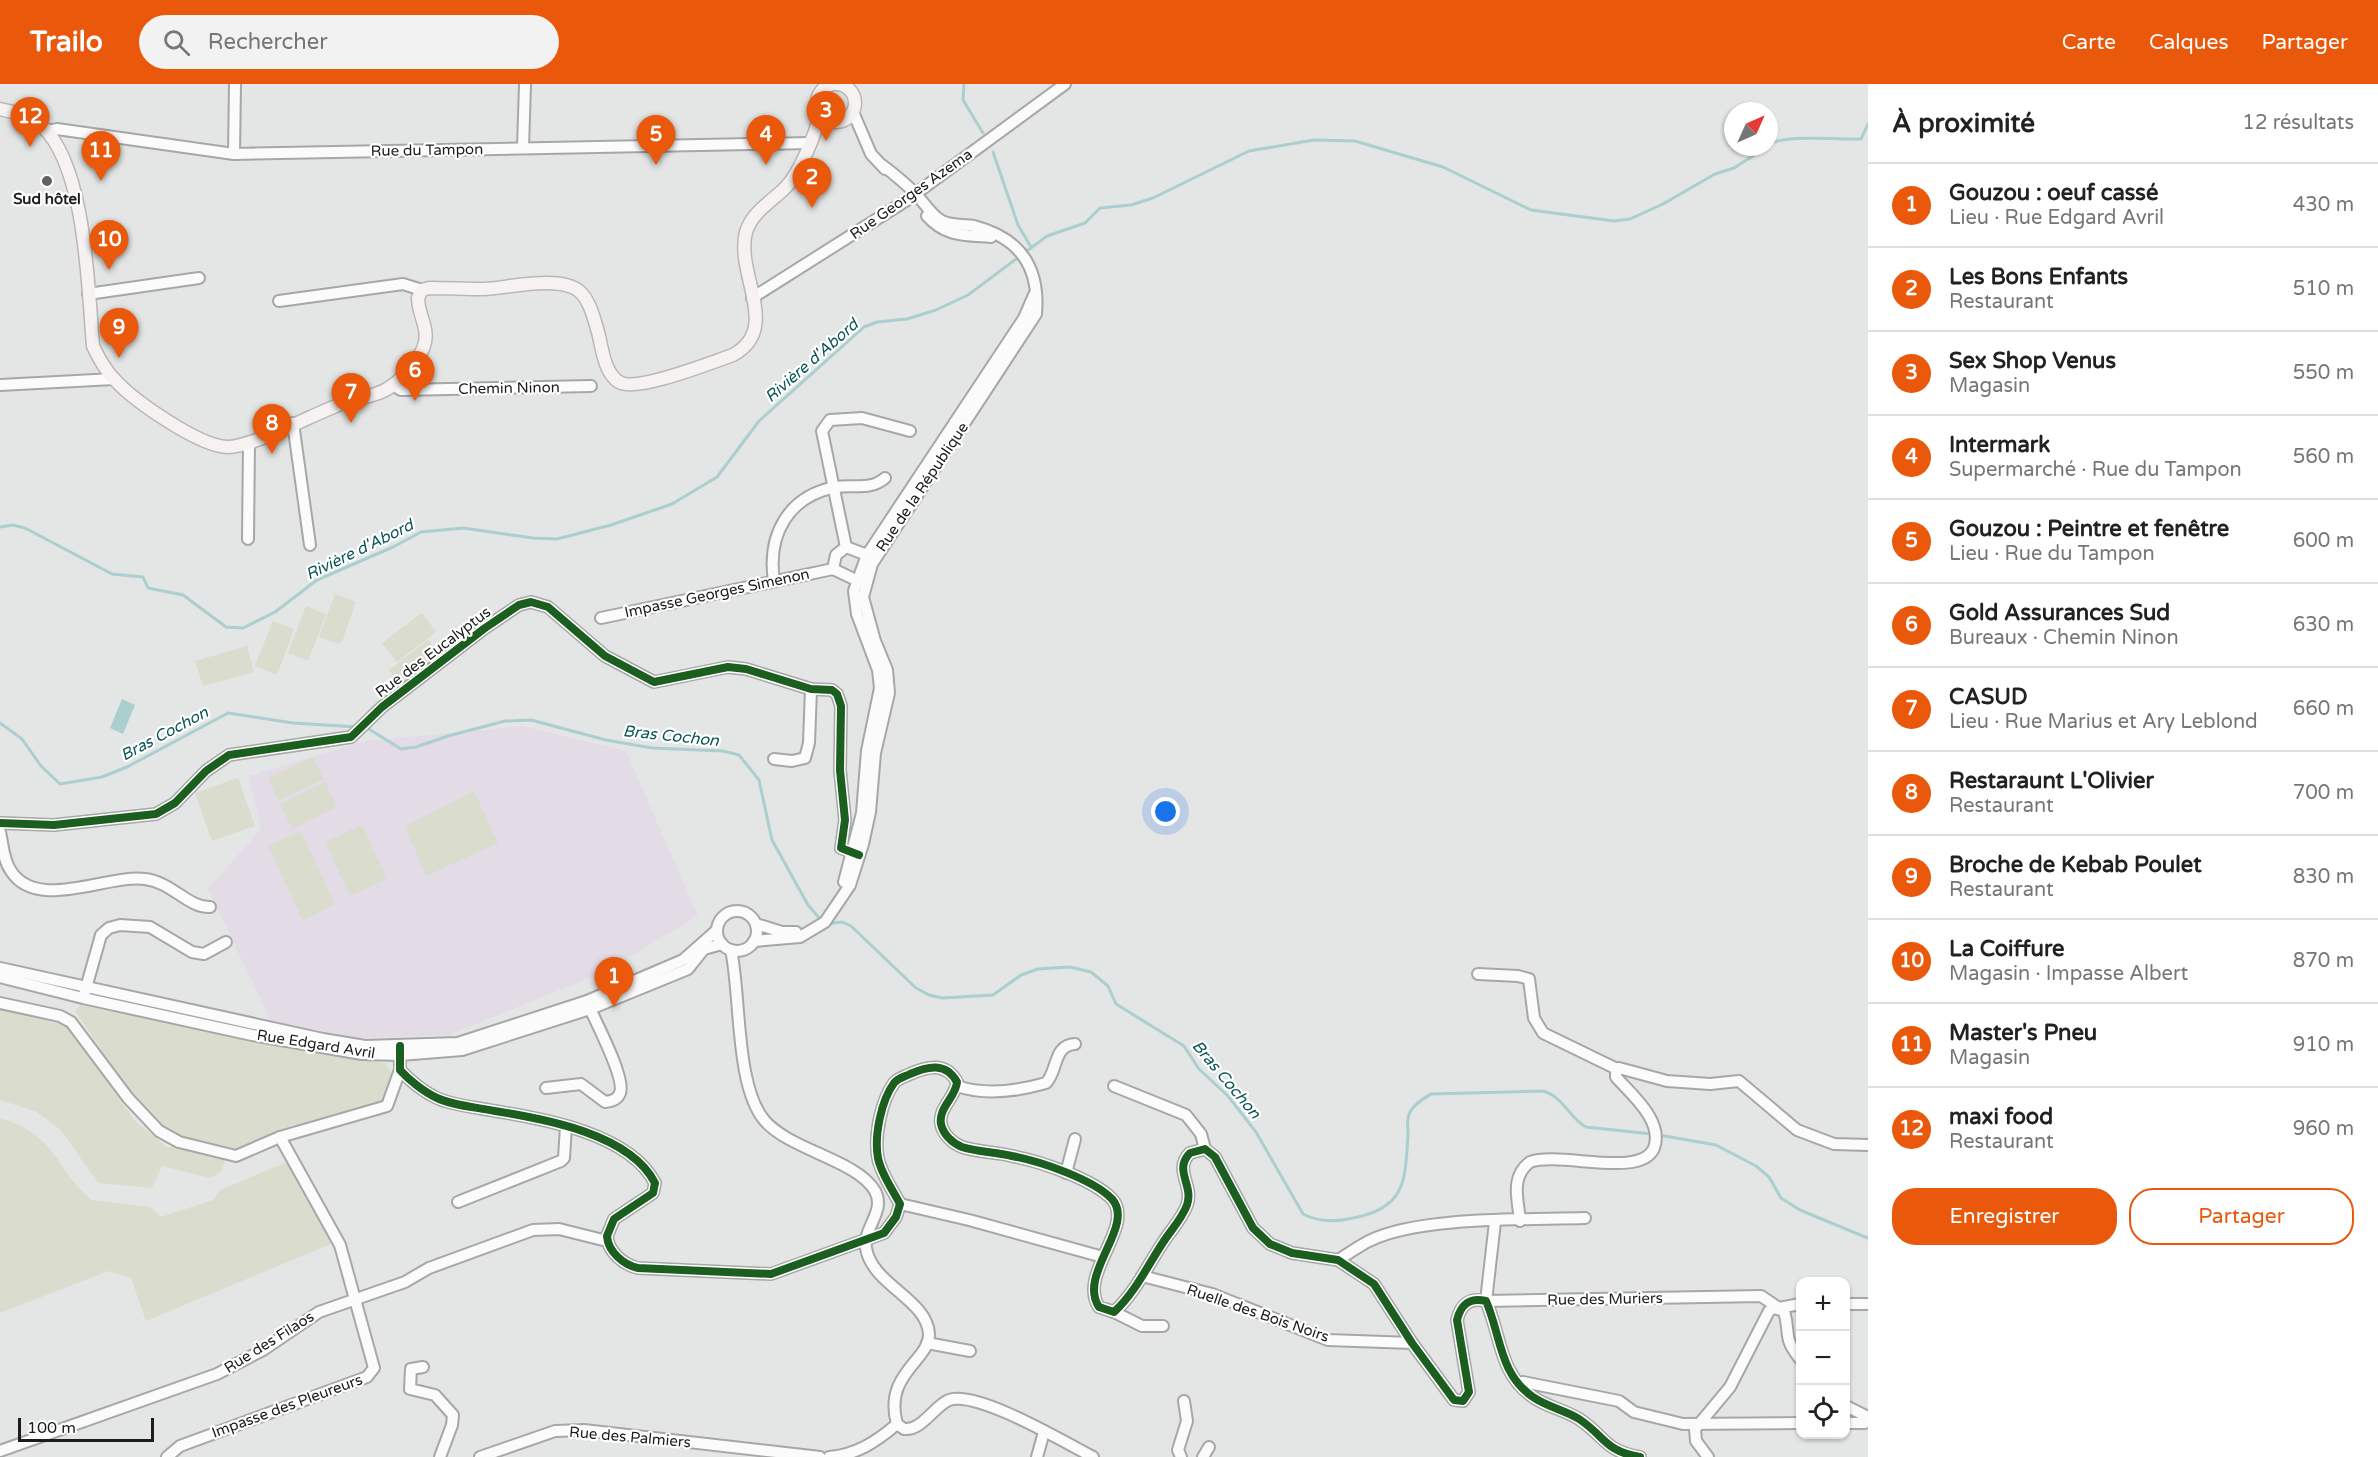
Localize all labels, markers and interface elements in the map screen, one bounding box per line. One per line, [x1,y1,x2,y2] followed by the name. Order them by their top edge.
[139,15,559,69] search box
[30,25,103,59] text: Trailo
[160,26,193,59] icon: search
[208,29,328,55] text: Rechercher
[2062,30,2116,55] text: Carte
[2149,30,2229,55] text: Calques
[2262,30,2348,55] text: Partager
[806,92,846,141] pin: 3
[10,98,50,147] pin: 12
[1724,102,1778,156] north arrow
[1892,108,2035,139] text: À proximité
[2242,111,2354,135] text: 12 résultats
[636,116,676,165] pin: 5
[746,116,786,165] pin: 4
[82,132,120,181] pin: 11
[371,140,483,160] street label: Rue du Tampon
[846,145,976,243] street label: Rue Georges Azema
[792,158,832,208] pin: 2
[40,174,54,188] marker: Sud hôtel
[1949,180,2158,206] text: Gouzou : oeuf cassé
[13,190,81,208] place label: Sud hôtel
[1905,193,1918,217] text: 1
[2293,193,2354,217] text: 430 m
[1949,206,2164,230] text: Lieu · Rue Edgard Avril
[90,220,128,270] pin: 10
[1949,264,2128,290] text: Les Bons Enfants
[1905,277,1918,301] text: 2
[2293,277,2354,301] text: 510 m
[1949,290,2054,314] text: Restaurant
[100,308,138,358] pin: 9
[761,313,864,407] water label: Rivière d'Abord
[1949,348,2116,374] text: Sex Shop Venus
[396,352,434,401] pin: 6
[1905,361,1918,385] text: 3
[2293,361,2354,385] text: 550 m
[332,374,370,423] pin: 7
[1949,374,2030,398] text: Magasin
[458,378,560,398] street label: Chemin Ninon
[252,404,292,454] pin: 8
[872,419,972,555] street label: Rue de la République
[1949,432,2050,458] text: Intermark
[1905,445,1918,469] text: 4
[2293,445,2354,469] text: 560 m
[1949,458,2242,482] text: Supermarché · Rue du Tampon
[302,514,418,585] water label: Rivière d'Abord
[1949,516,2229,542] text: Gouzou : Peintre et fenêtre
[1905,529,1918,553] text: 5
[2293,529,2354,553] text: 600 m
[1949,542,2155,566] text: Lieu · Rue du Tampon
[623,565,811,621] street label: Impasse Georges Simenon
[1949,600,2170,626] text: Gold Assurances Sud
[372,603,494,701] street label: Rue des Eucalyptus
[1905,613,1918,637] text: 6
[2293,613,2354,637] text: 630 m
[1949,626,2179,650] text: Bureaux · Chemin Ninon
[1949,684,2027,710] text: CASUD
[1905,697,1918,721] text: 7
[2293,697,2354,721] text: 660 m
[117,702,213,765] water label: Bras Cochon
[1949,710,2258,734] text: Lieu · Rue Marius et Ary Leblond
[622,721,721,751] water label: Bras Cochon
[1949,768,2154,794] text: Restaraunt L'Olivier
[1905,781,1918,805] text: 8
[2293,781,2354,805] text: 700 m
[1949,794,2054,818] text: Restaurant
[1151,797,1180,826] your location
[1949,852,2202,878] text: Broche de Kebab Poulet
[1905,865,1918,889] text: 9
[2293,865,2354,889] text: 830 m
[1949,878,2054,902] text: Restaurant
[1949,936,2065,962] text: La Coiffure
[1899,949,1924,973] text: 10
[2293,949,2354,973] text: 870 m
[594,958,634,1007] pin: 1
[1949,962,2188,986] text: Magasin · Impasse Albert
[1949,1020,2097,1046] text: Master's Pneu
[256,1026,376,1062] street label: Rue Edgard Avril
[1899,1033,1924,1057] text: 11
[2293,1033,2354,1057] text: 910 m
[1188,1036,1266,1124] water label: Bras Cochon
[1949,1046,2030,1070] text: Magasin
[1949,1104,2053,1130] text: maxi food
[1899,1117,1924,1141] text: 12
[2293,1117,2354,1141] text: 960 m
[1949,1130,2054,1154] text: Restaurant
[1892,1188,2117,1245] button: Enregistrer
[2129,1188,2354,1245] button: Partager
[1796,1277,1850,1439] map controls
[1796,1277,1850,1331] button: +
[1185,1280,1331,1346] street label: Ruelle des Bois Noirs
[1547,1289,1663,1309] street label: Rue des Muriers
[221,1307,317,1377] street label: Rue des Filaos
[1796,1331,1850,1385] button: −
[209,1370,365,1442] street label: Impasse des Pleureurs
[1796,1385,1850,1439] button: locate
[18,1415,154,1442] scale bar
[27,1418,76,1438] text: 100 m
[568,1423,692,1451] street label: Rue des Palmiers

